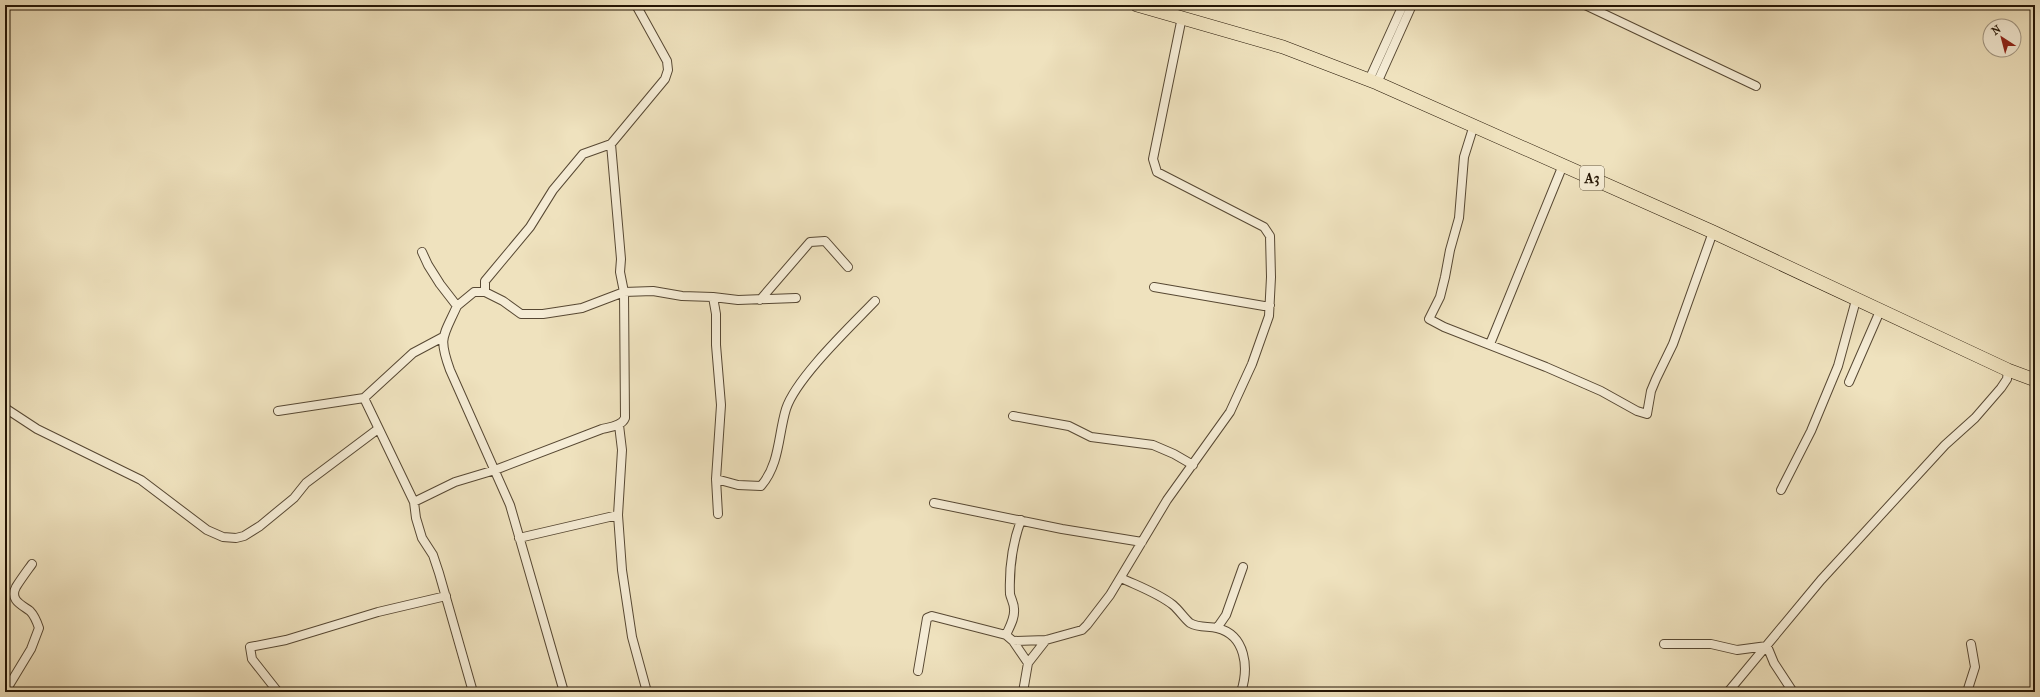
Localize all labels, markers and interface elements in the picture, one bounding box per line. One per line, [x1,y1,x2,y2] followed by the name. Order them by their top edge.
[1982,18,2022,58] north arrow
[1989,22,2004,38] text: N
[1580,166,1604,190] road number: A3

